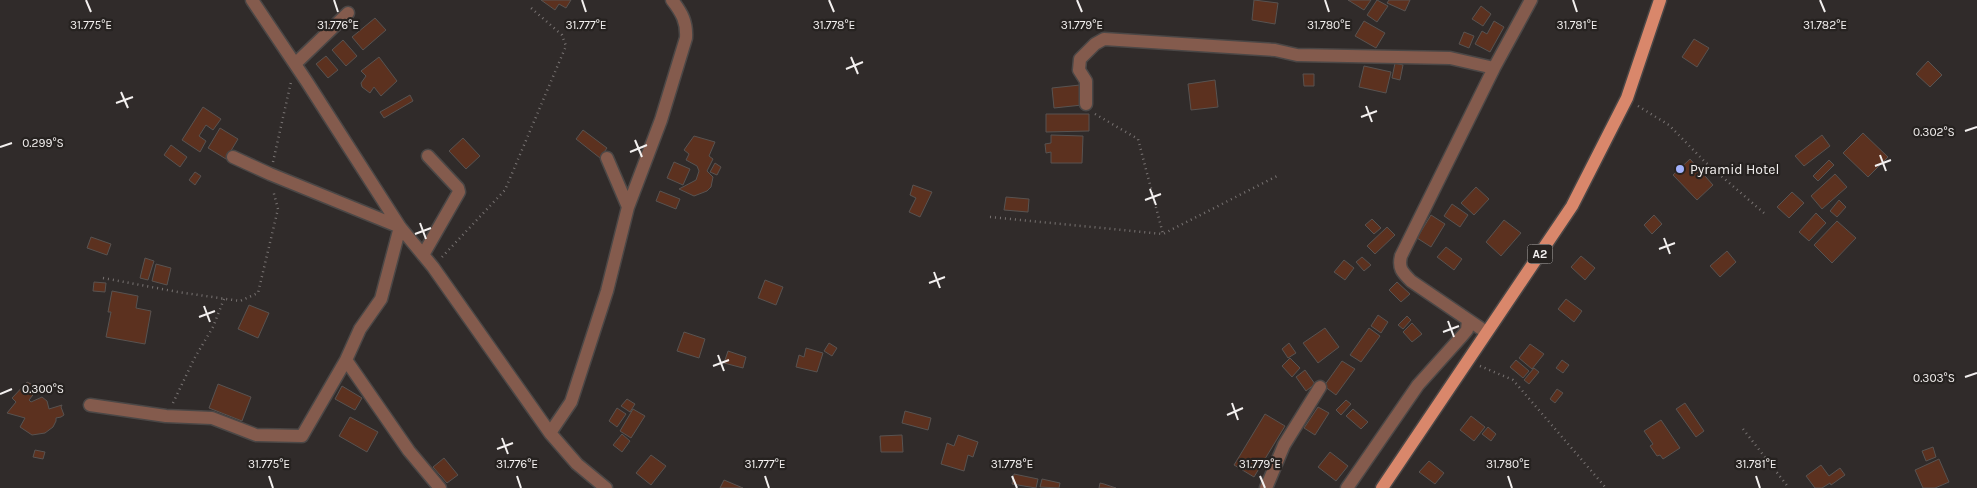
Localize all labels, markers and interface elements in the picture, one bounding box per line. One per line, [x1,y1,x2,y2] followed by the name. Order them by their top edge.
[70,18,112,32] text: 31.775°E
[317,18,359,32] text: 31.776°E
[566,18,606,32] text: 31.777°E
[813,18,855,32] text: 31.778°E
[1061,18,1103,32] text: 31.779°E
[1307,18,1351,32] text: 31.780°E
[1557,18,1598,32] text: 31.781°E
[1803,18,1847,32] text: 31.782°E
[1913,125,1955,139] text: 0.302°S
[22,136,64,150] text: 0.299°S
[1690,161,1779,178] place label: Pyramid Hotel
[1674,163,1686,175] marker: Pyramid Hotel
[1528,244,1552,264] road number: A2
[1913,371,1955,385] text: 0.303°S
[22,382,64,396] text: 0.300°S
[248,457,290,471] text: 31.775°E
[496,457,538,471] text: 31.776°E
[745,457,785,471] text: 31.777°E
[991,457,1033,471] text: 31.778°E
[1239,457,1281,471] text: 31.779°E
[1486,457,1530,471] text: 31.780°E
[1736,457,1777,471] text: 31.781°E

